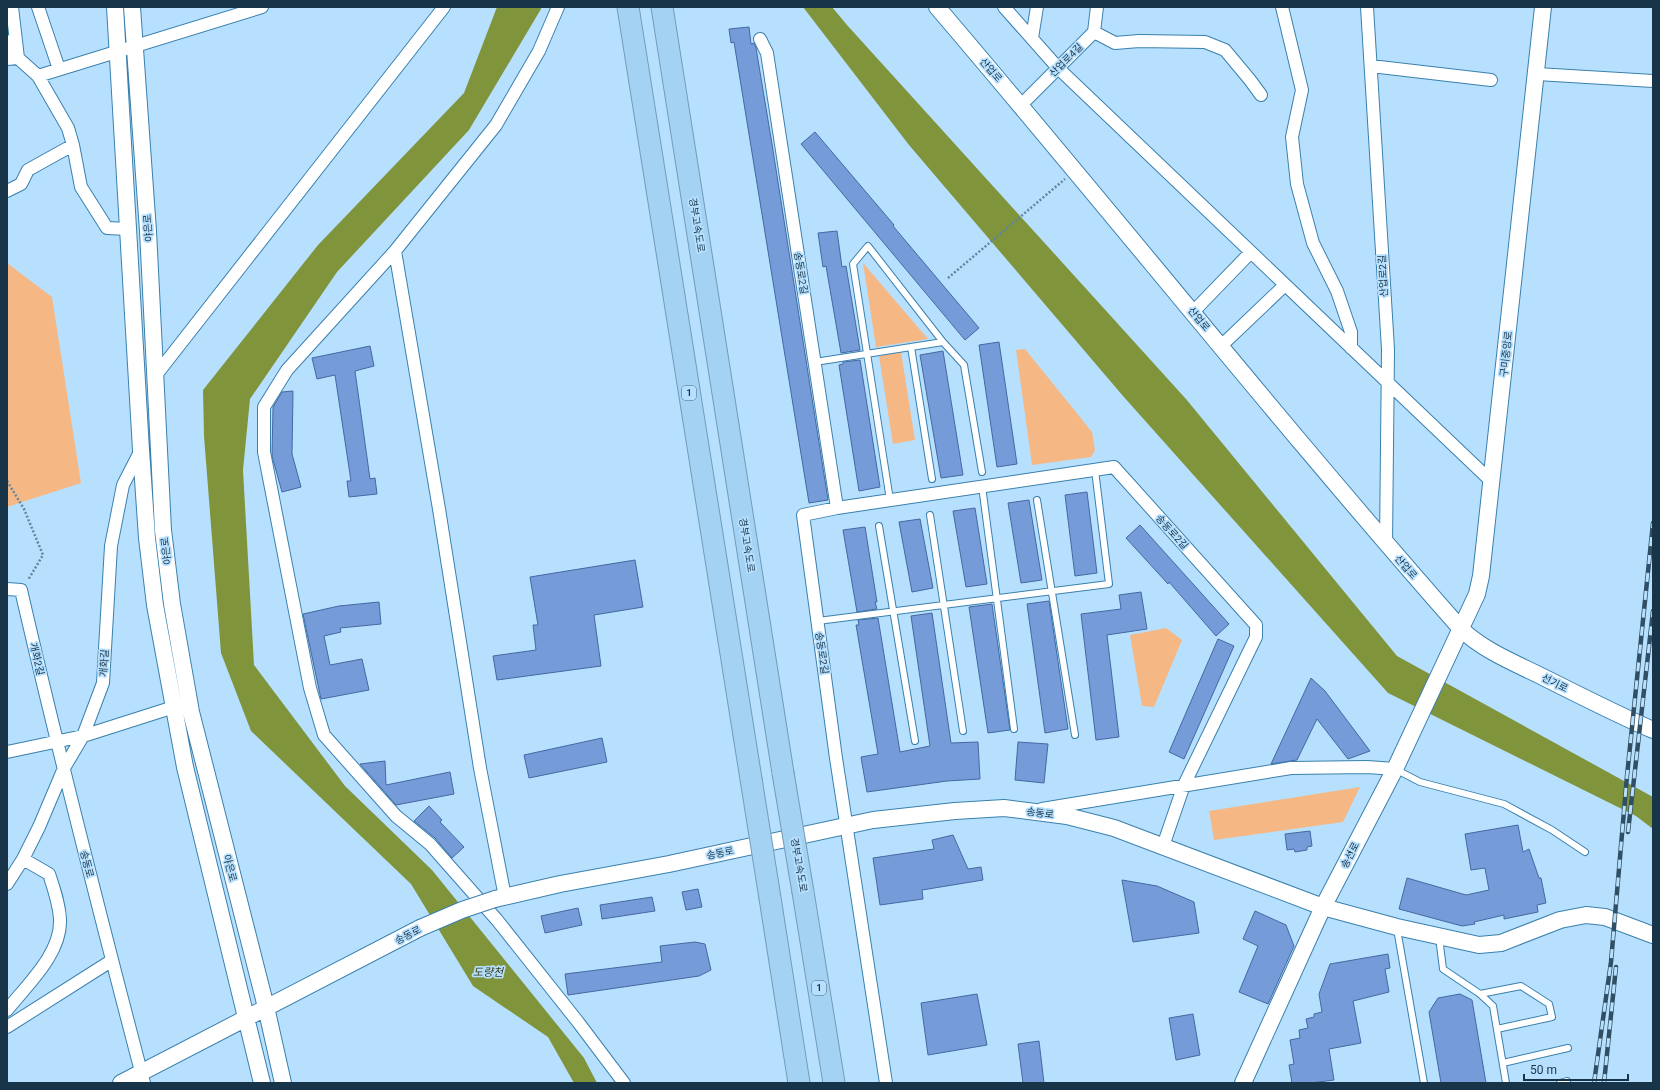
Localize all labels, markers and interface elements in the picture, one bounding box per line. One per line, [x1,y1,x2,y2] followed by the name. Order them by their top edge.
[1047,41,1085,79] street label: 산업로4길
[978,56,1004,84] street label: 산업로
[687,197,707,253] street label: 경부고속도로
[142,214,154,242] street label: 야은로
[792,251,810,295] street label: 송동로2길
[1376,255,1390,297] street label: 산업로2길
[1186,305,1212,333] street label: 산업로
[1498,331,1514,377] street label: 구미중앙로
[682,386,696,400] road number: 1
[1154,513,1190,551] street label: 송동로2길
[737,517,757,573] street label: 경부고속도로
[159,537,173,565] street label: 야은로
[1393,553,1419,581] street label: 산업로
[814,631,830,675] street label: 송동로2길
[28,642,46,676] street label: 개화2길
[98,649,110,677] street label: 개화길
[1540,672,1570,694] street label: 선기로
[1026,806,1054,820] street label: 송동로
[789,837,809,893] street label: 경부고속도로
[1339,840,1361,870] street label: 송선로
[705,845,735,861] street label: 송동로
[78,849,96,879] street label: 송동로
[221,853,239,883] street label: 야은로
[393,924,423,946] street label: 송동로
[473,966,505,979] water label: 도량천
[812,981,826,995] road number: 1
[1524,1056,1628,1082] scale bar
[1530,1063,1557,1077] text: 50 m

